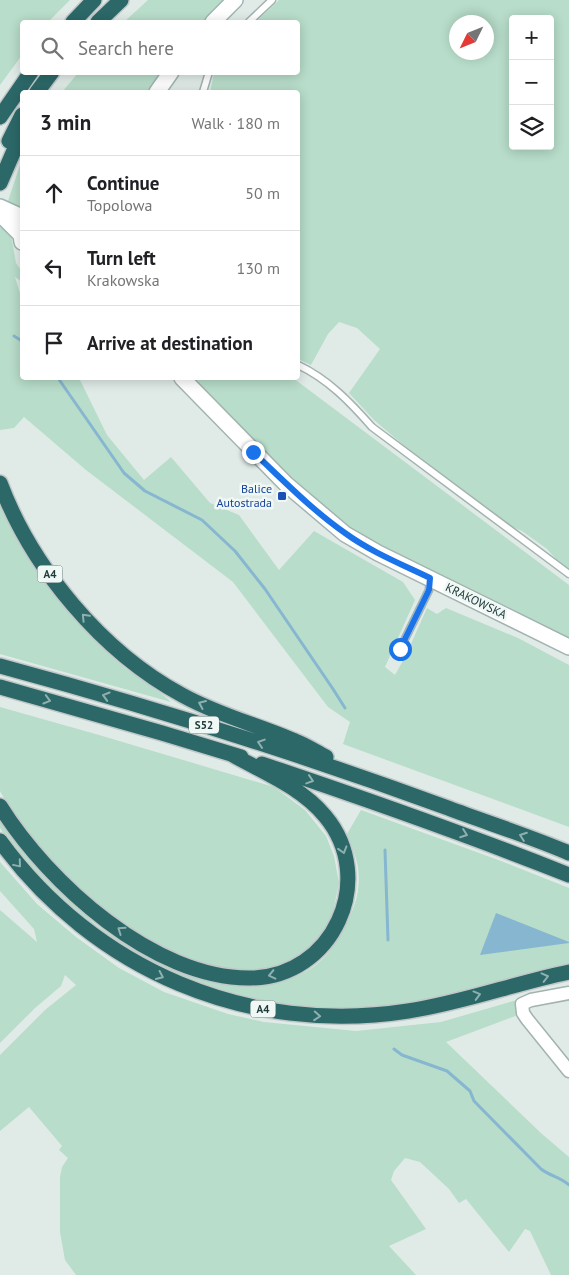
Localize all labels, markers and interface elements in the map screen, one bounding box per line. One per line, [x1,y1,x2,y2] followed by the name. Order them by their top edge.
[449,15,494,60] north arrow
[509,15,554,150] map controls
[509,15,554,60] button: +
[20,20,300,75] search box
[38,34,66,62] icon: search
[78,36,174,60] text: Search here
[509,60,554,105] button: −
[509,105,554,150] button: layers
[40,109,91,136] text: 3 min
[191,113,280,133] text: Walk · 180 m
[87,171,159,195] text: Continue
[40,179,68,207] icon: ahead
[245,183,280,203] text: 50 m
[87,195,152,215] text: Topolowa
[87,246,156,270] text: Turn left
[40,254,68,282] icon: left
[237,258,280,278] text: 130 m
[87,270,160,290] text: Krakowska
[40,329,68,357] icon: arrive
[87,331,253,355] text: Arrive at destination
[242,441,265,464] route end
[217,481,272,510] place label: Balice Autostrada
[276,490,288,502] marker: Balice Autostrada
[38,566,62,582] road number: A4
[443,579,509,622] street label: KRAKOWSKA
[82,614,91,623] one-way arrow
[389,638,412,661] route start
[102,691,111,701] one-way arrow
[43,694,51,705] one-way arrow
[198,700,207,711] one-way arrow
[189,716,219,734] road number: S52
[258,739,266,749] one-way arrow
[306,774,314,784] one-way arrow
[459,828,467,838] one-way arrow
[520,832,528,842] one-way arrow
[337,845,347,853] one-way arrow
[12,858,21,867] one-way arrow
[117,927,127,936] one-way arrow
[268,969,277,980] one-way arrow
[155,970,164,980] one-way arrow
[541,972,550,983] one-way arrow
[473,991,481,1001] one-way arrow
[250,1001,276,1018] road number: A4
[313,1010,321,1021] one-way arrow

